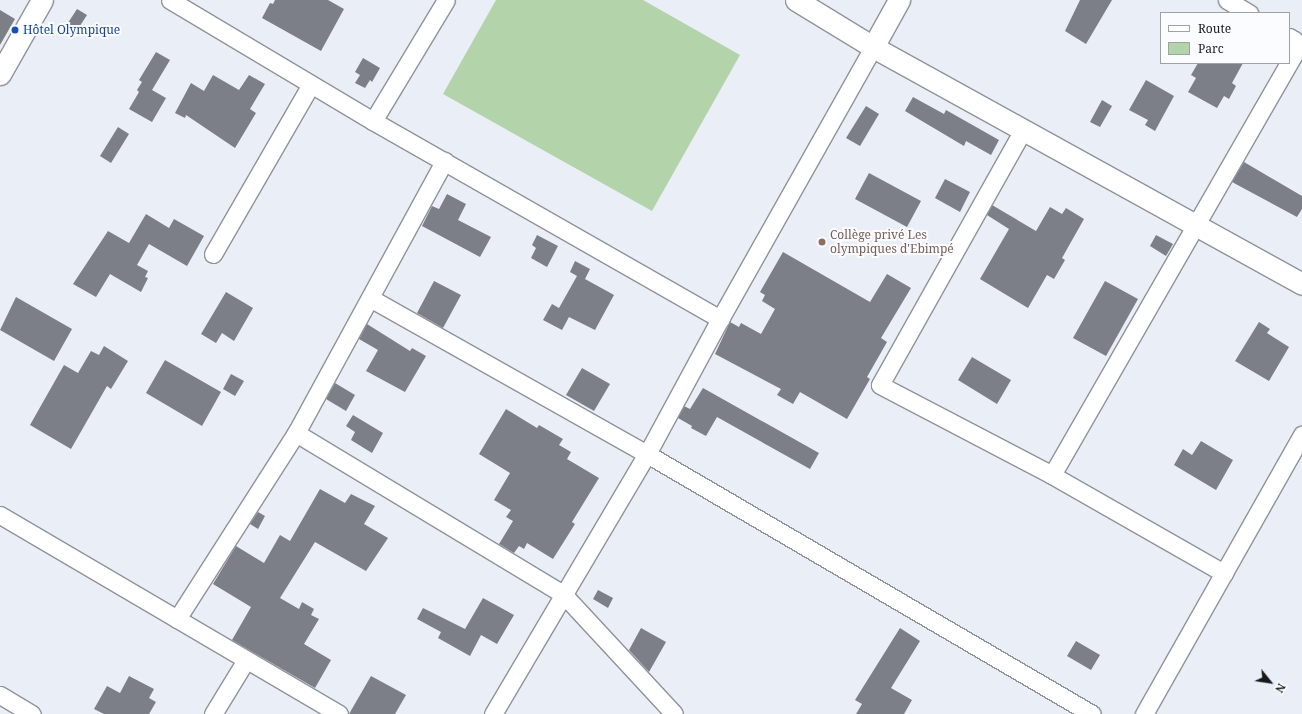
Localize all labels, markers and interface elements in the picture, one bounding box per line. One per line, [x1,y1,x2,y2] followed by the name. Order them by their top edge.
[1160,12,1290,64] legend
[1198,20,1231,37] text: Route
[23,23,120,37] place label: Hôtel Olympique
[10,25,20,35] marker: Hôtel Olympique
[1198,40,1224,57] text: Parc
[830,228,954,256] place label: Collège privé Les olympiques d'Ebimpé
[817,237,827,247] marker: Collège privé Les olympiques d'Ebimpé
[1250,662,1290,702] north arrow
[1272,681,1289,696] text: N

